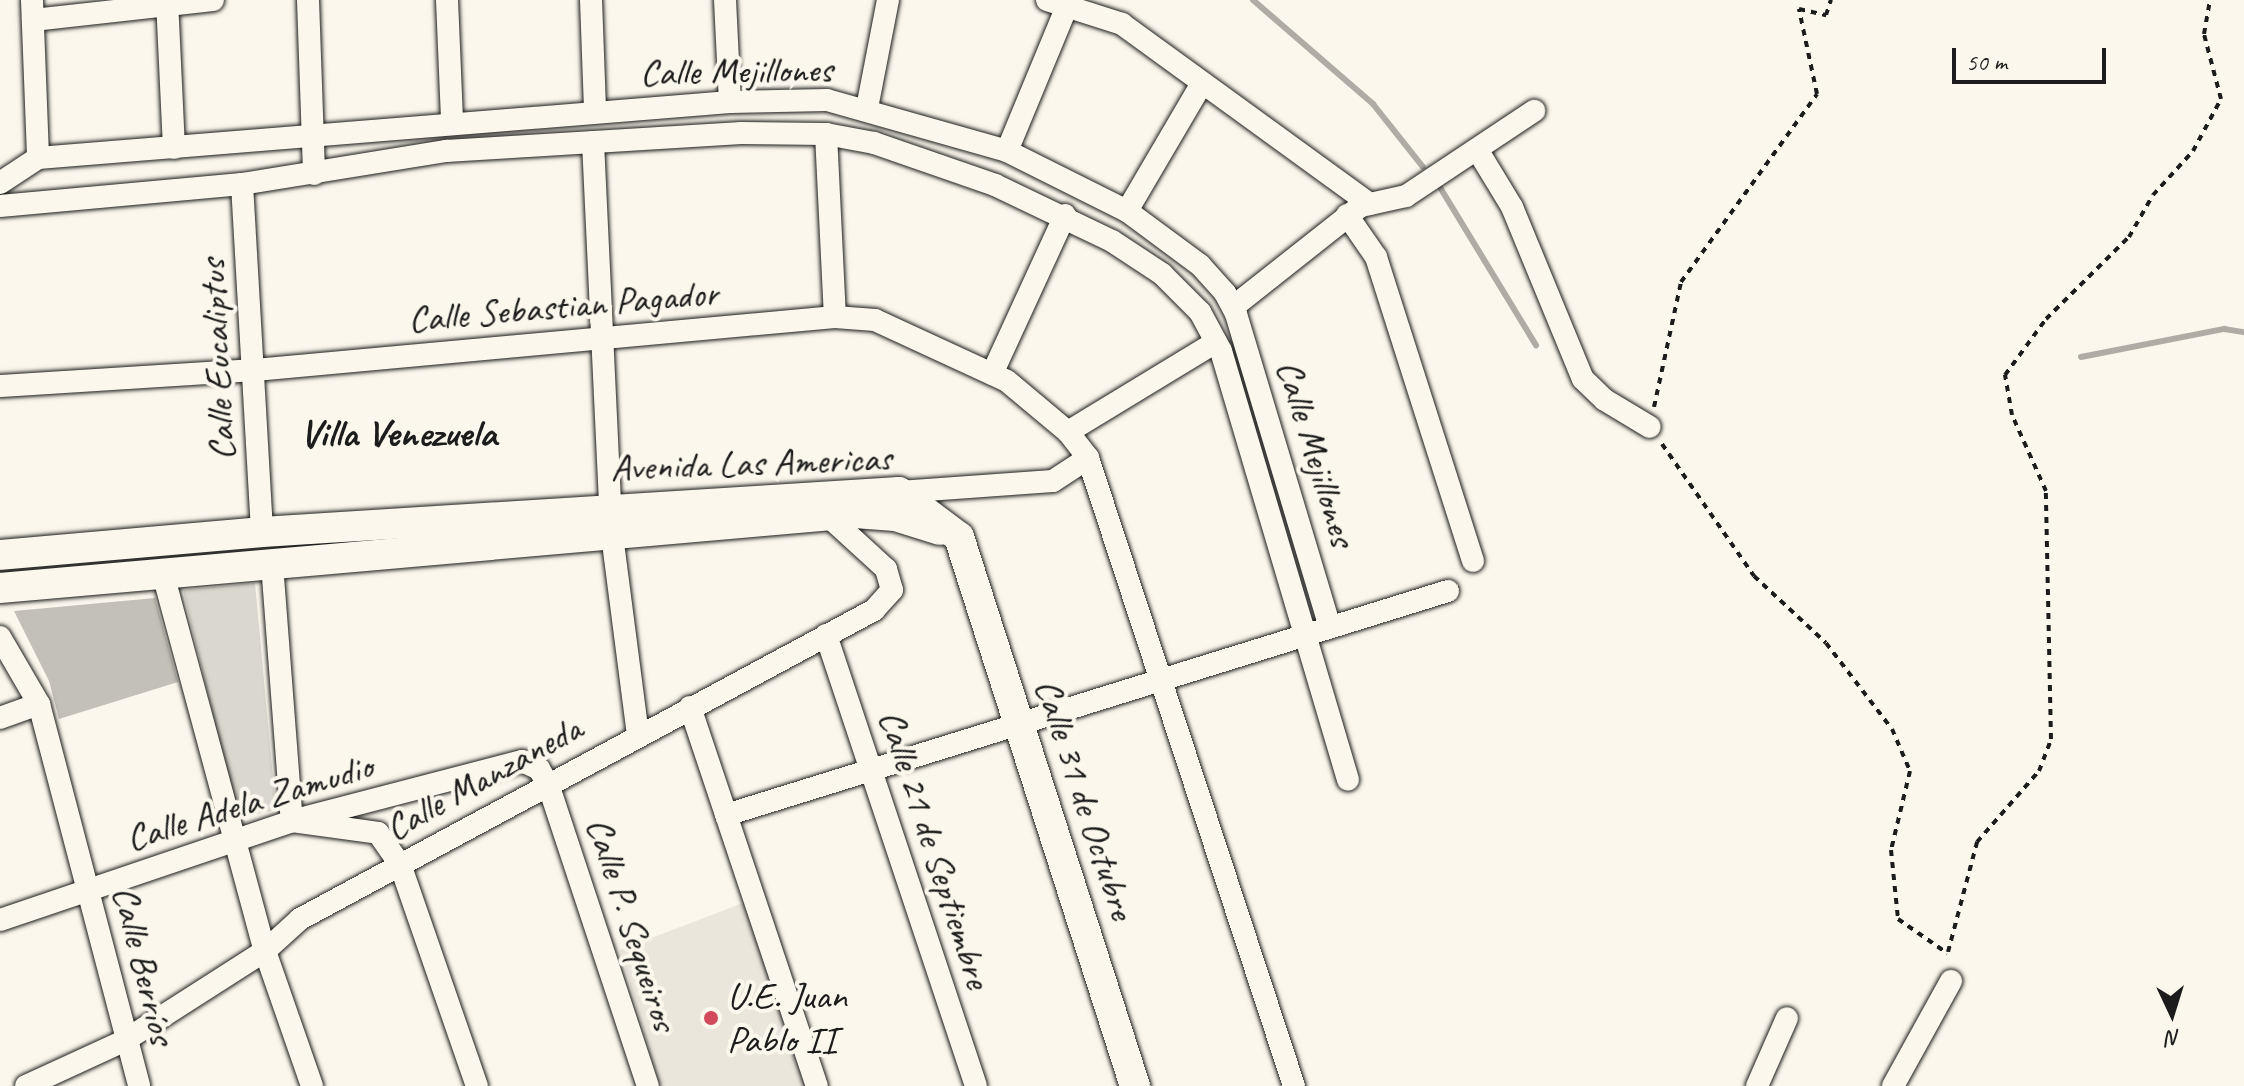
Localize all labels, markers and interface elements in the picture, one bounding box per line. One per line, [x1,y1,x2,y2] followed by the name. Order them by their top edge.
[1956,32,2110,82] scale bar
[640,47,832,95] street label: Calle Mejillones
[1966,47,2007,77] text: 50 m
[189,259,245,461] street label: Calle Eucaliptus
[407,270,719,342] street label: Calle Sebastian Pagador
[1266,354,1366,552] street label: Calle Mejillones
[300,409,496,457] district label: Villa Venezuela
[611,435,891,491] street label: Avenida Las Americas
[1025,673,1145,925] street label: Calle 31 de Octubre
[869,704,1001,994] street label: Calle 21 de Septiembre
[377,705,589,851] street label: Calle Manzaneda
[122,743,376,861] street label: Calle Adela Zamudio
[576,812,688,1036] street label: Calle P. Sequeiros
[102,881,186,1049] street label: Calle Berríos
[727,973,847,1062] place label: U.E. Juan Pablo II
[2132,974,2212,1054] north arrow
[702,1009,720,1027] marker: U.E. Juan Pablo II
[2166,1024,2181,1052] text: N

